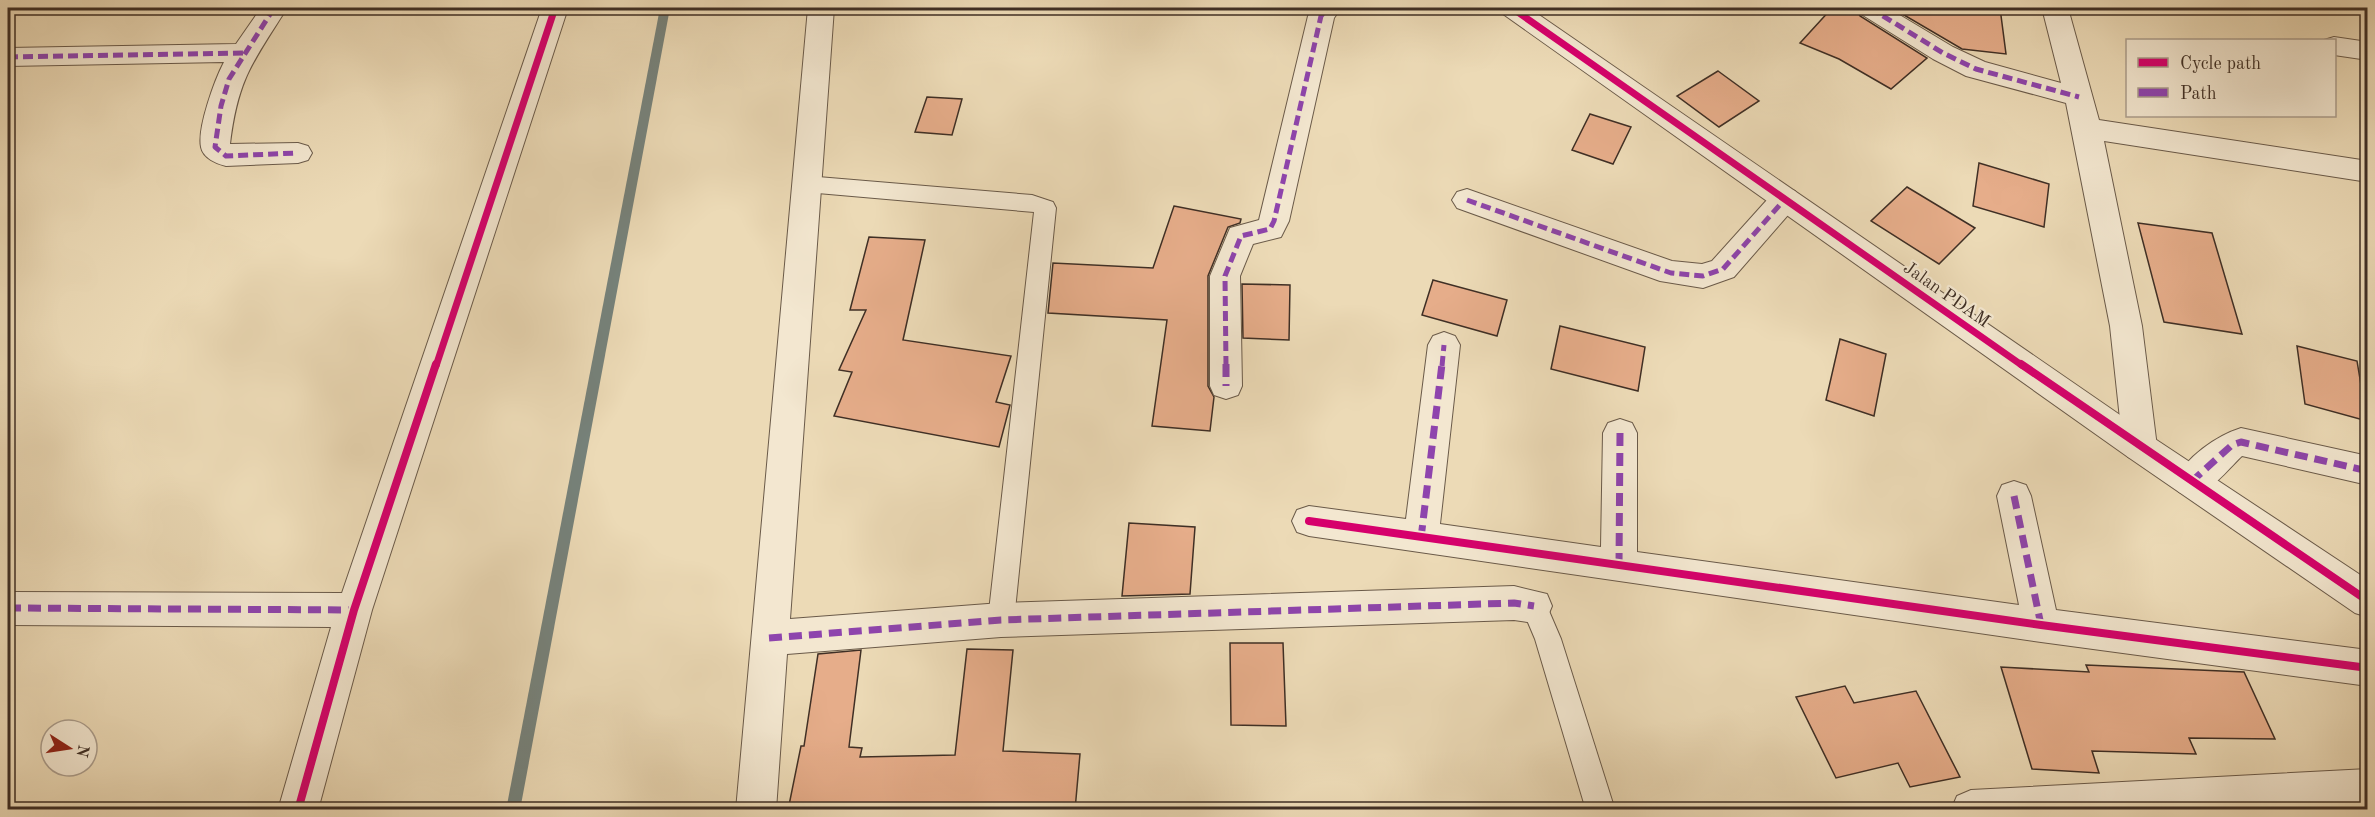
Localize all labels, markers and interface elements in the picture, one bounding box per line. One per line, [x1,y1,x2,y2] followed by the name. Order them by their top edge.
[2126,39,2336,117] legend
[2180,55,2261,73] text: Cycle path
[2180,85,2217,103] text: Path
[1900,258,1993,331] street label: Jalan PDAM
[39,718,99,778] north arrow
[72,743,91,759] text: N

